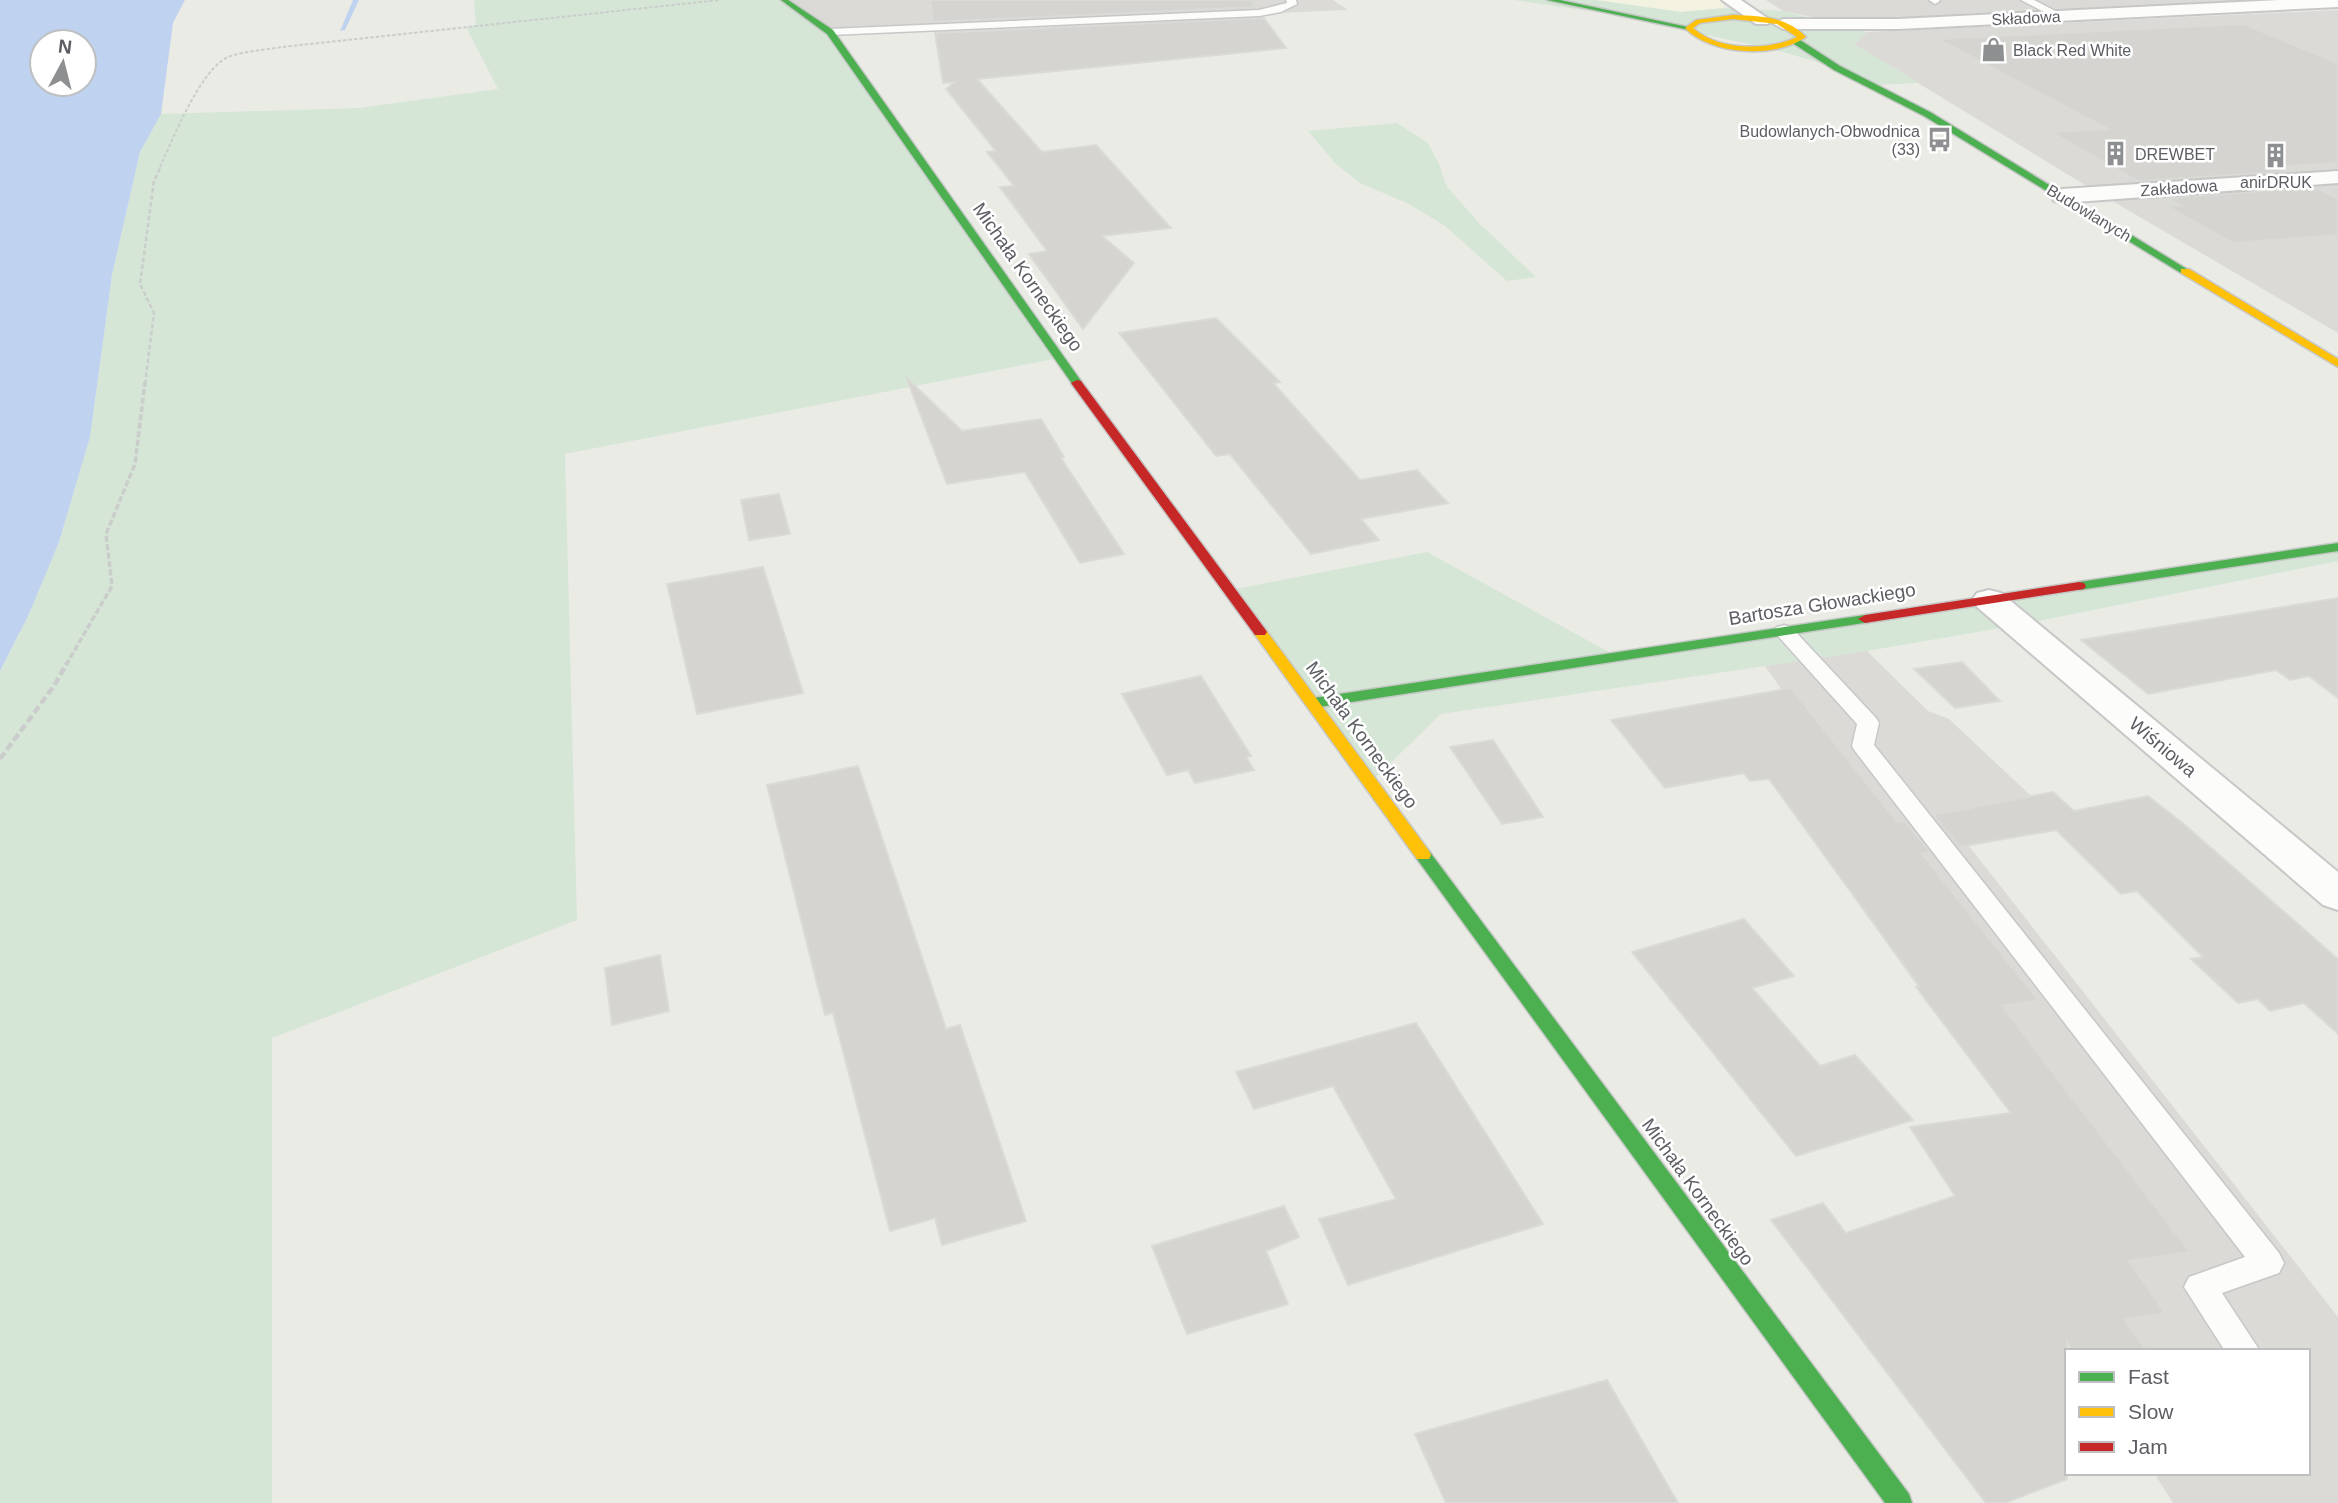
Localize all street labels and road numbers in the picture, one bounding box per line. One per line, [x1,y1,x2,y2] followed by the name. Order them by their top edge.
[1991,8,2061,28] street label: Składowa
[2140,177,2218,199] street label: Zakładowa
[2044,181,2134,245] street label: Budowlanych
[969,199,1087,355] street label: Michała Korneckiego
[1727,579,1917,629] street label: Bartosza Głowackiego
[1302,657,1422,813] street label: Michała Korneckiego
[2125,713,2201,781] street label: Wiśniowa
[1638,1114,1758,1270] street label: Michała Korneckiego

